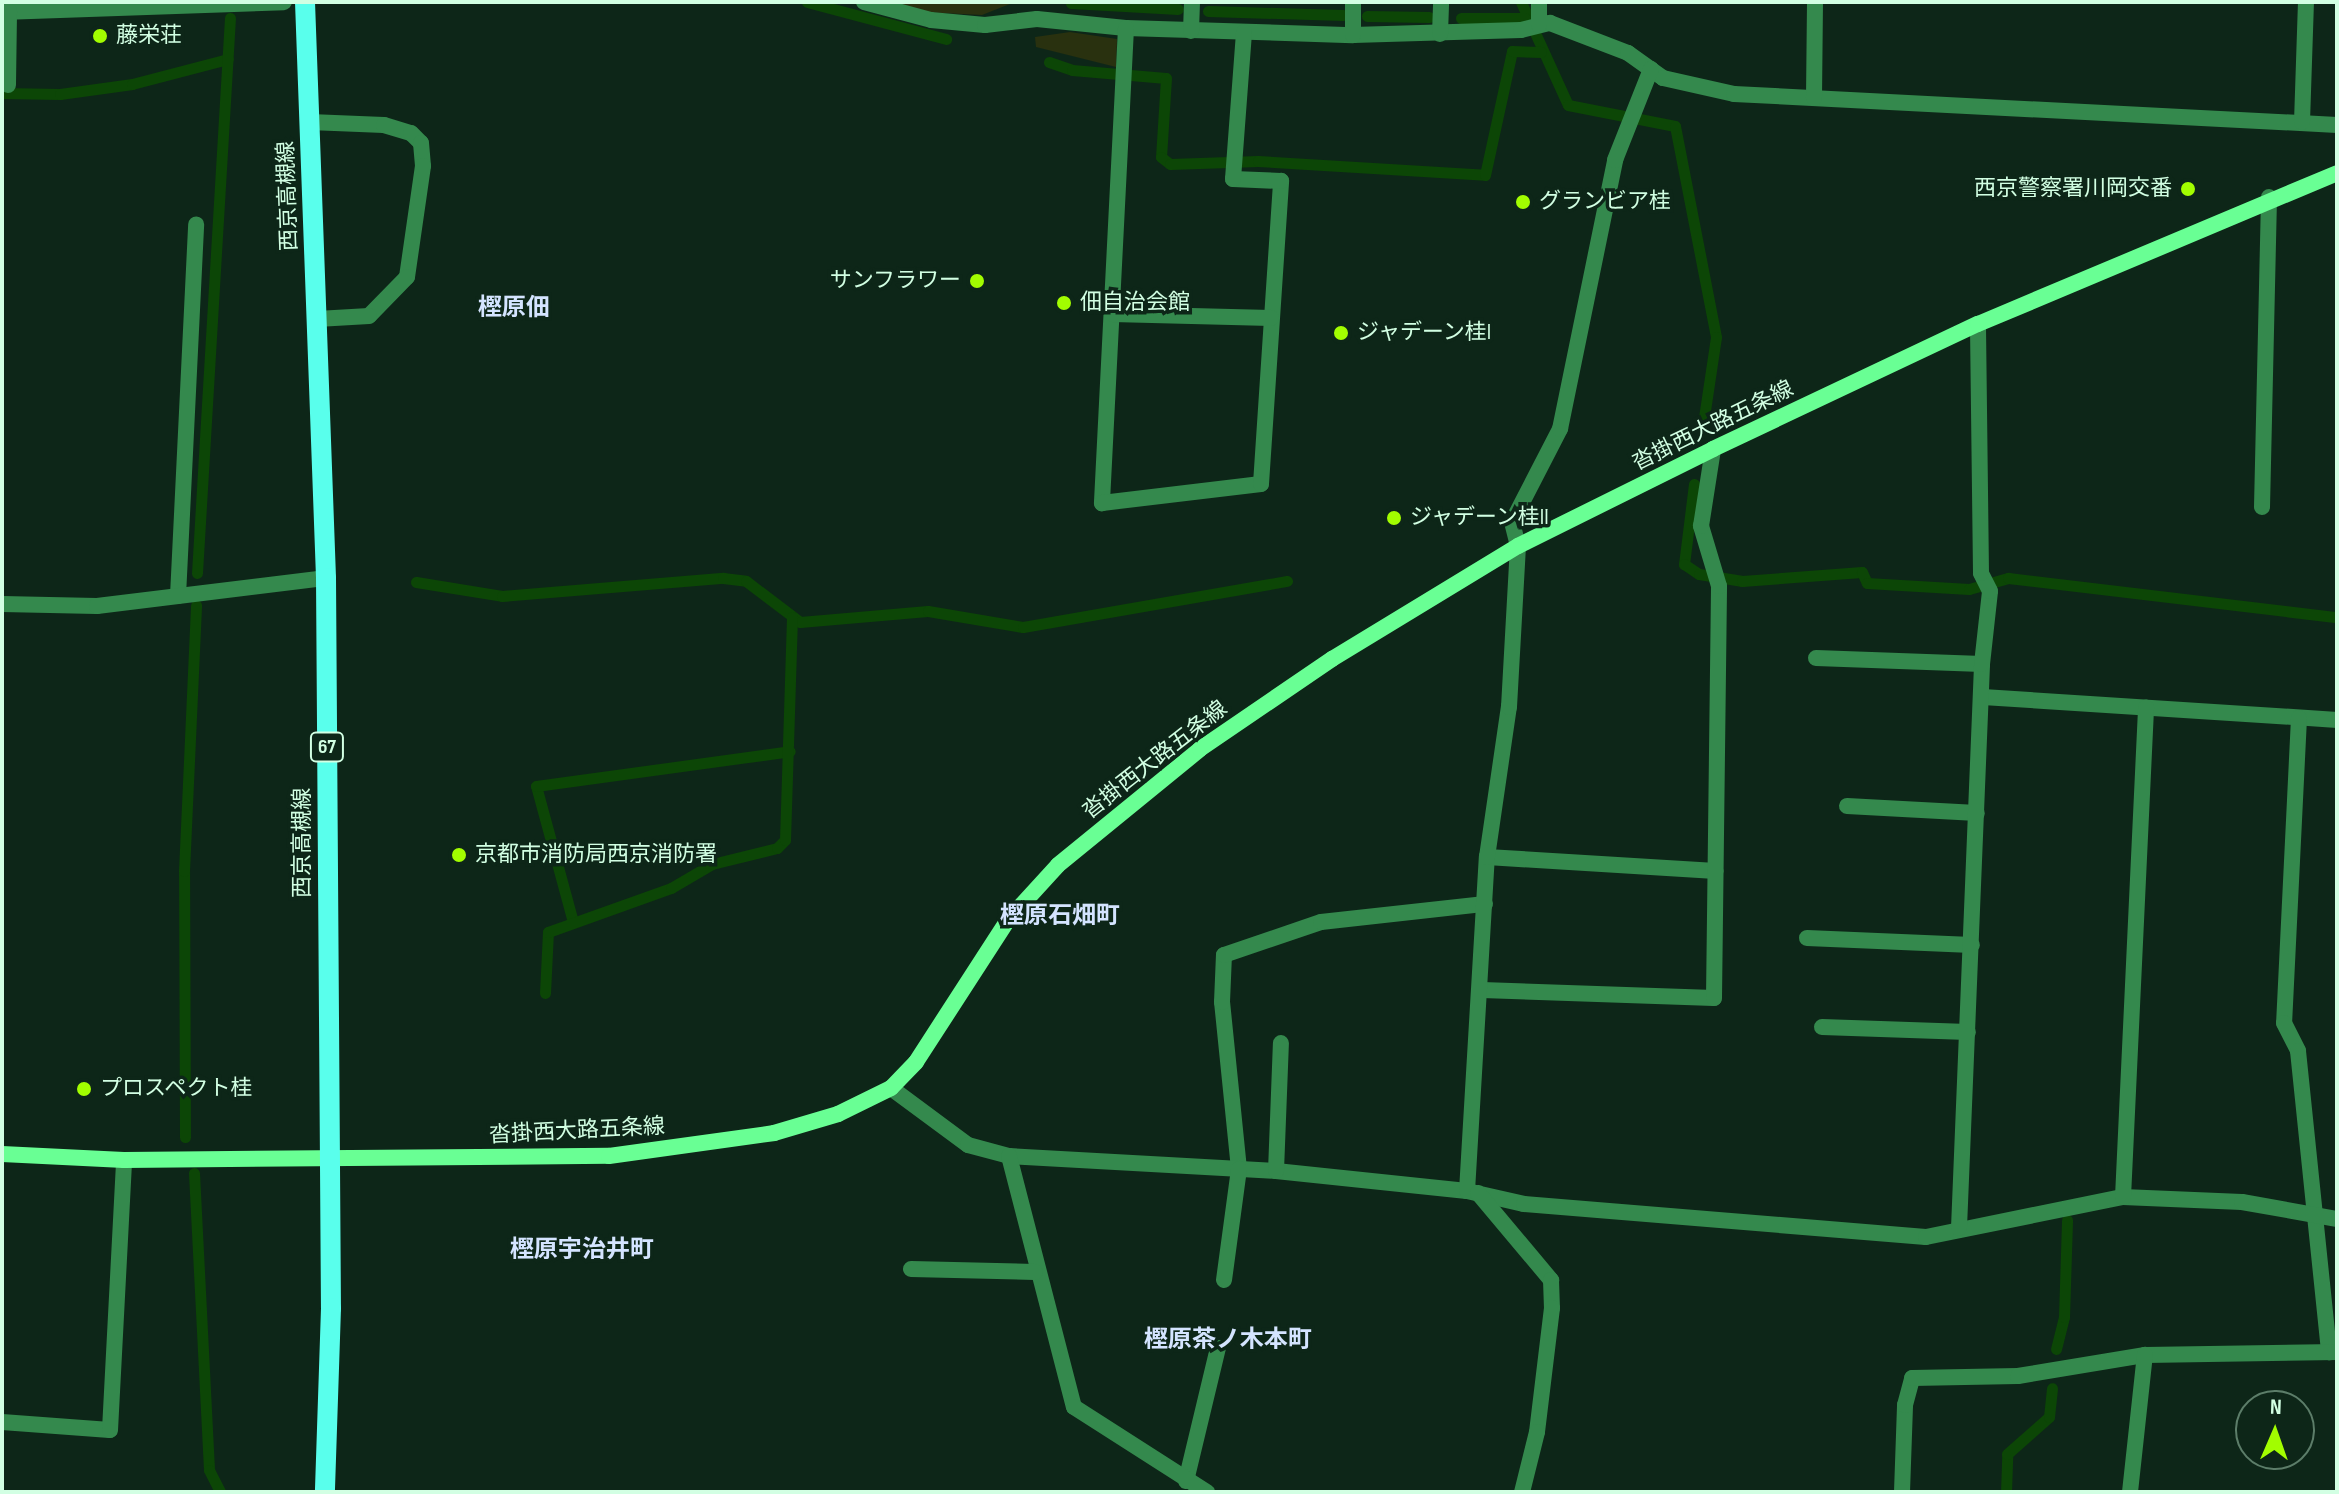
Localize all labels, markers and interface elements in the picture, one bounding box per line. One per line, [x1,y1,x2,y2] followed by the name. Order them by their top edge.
[116,23,182,49] place label: 藤栄荘
[91,27,109,45] marker: 藤栄荘
[273,141,303,251] street label: 西京高槻線
[1974,176,2172,202] place label: 西京警察署川岡交番
[2179,180,2197,198] marker: 西京警察署川岡交番
[1539,189,1671,215] place label: グランビア桂
[1514,193,1532,211] marker: グランビア桂
[829,268,961,294] place label: サンフラワー
[968,272,986,290] marker: サンフラワー
[1080,290,1190,316] place label: 佃自治会館
[478,294,550,322] district label: 樫原佃
[1055,294,1073,312] marker: 佃自治会館
[1357,320,1493,346] place label: ジャデーン桂I
[1332,324,1350,342] marker: ジャデーン桂I
[1628,376,1798,476] street label: 沓掛西大路五条線
[1410,505,1551,531] place label: ジャデーン桂II
[1385,509,1403,527] marker: ジャデーン桂II
[1078,695,1232,825] street label: 沓掛西大路五条線
[309,731,345,763] road number: 67
[290,788,316,898] street label: 西京高槻線
[475,842,717,868] place label: 京都市消防局西京消防署
[450,846,468,864] marker: 京都市消防局西京消防署
[1000,902,1120,930] district label: 樫原石畑町
[100,1076,254,1102] place label: プロスペクト桂
[75,1080,93,1098] marker: プロスペクト桂
[488,1113,666,1149] street label: 沓掛西大路五条線
[510,1236,654,1264] district label: 樫原宇治井町
[1144,1326,1312,1354] district label: 樫原茶ノ木本町
[2235,1390,2315,1470] north arrow
[2269,1394,2282,1421] text: N

